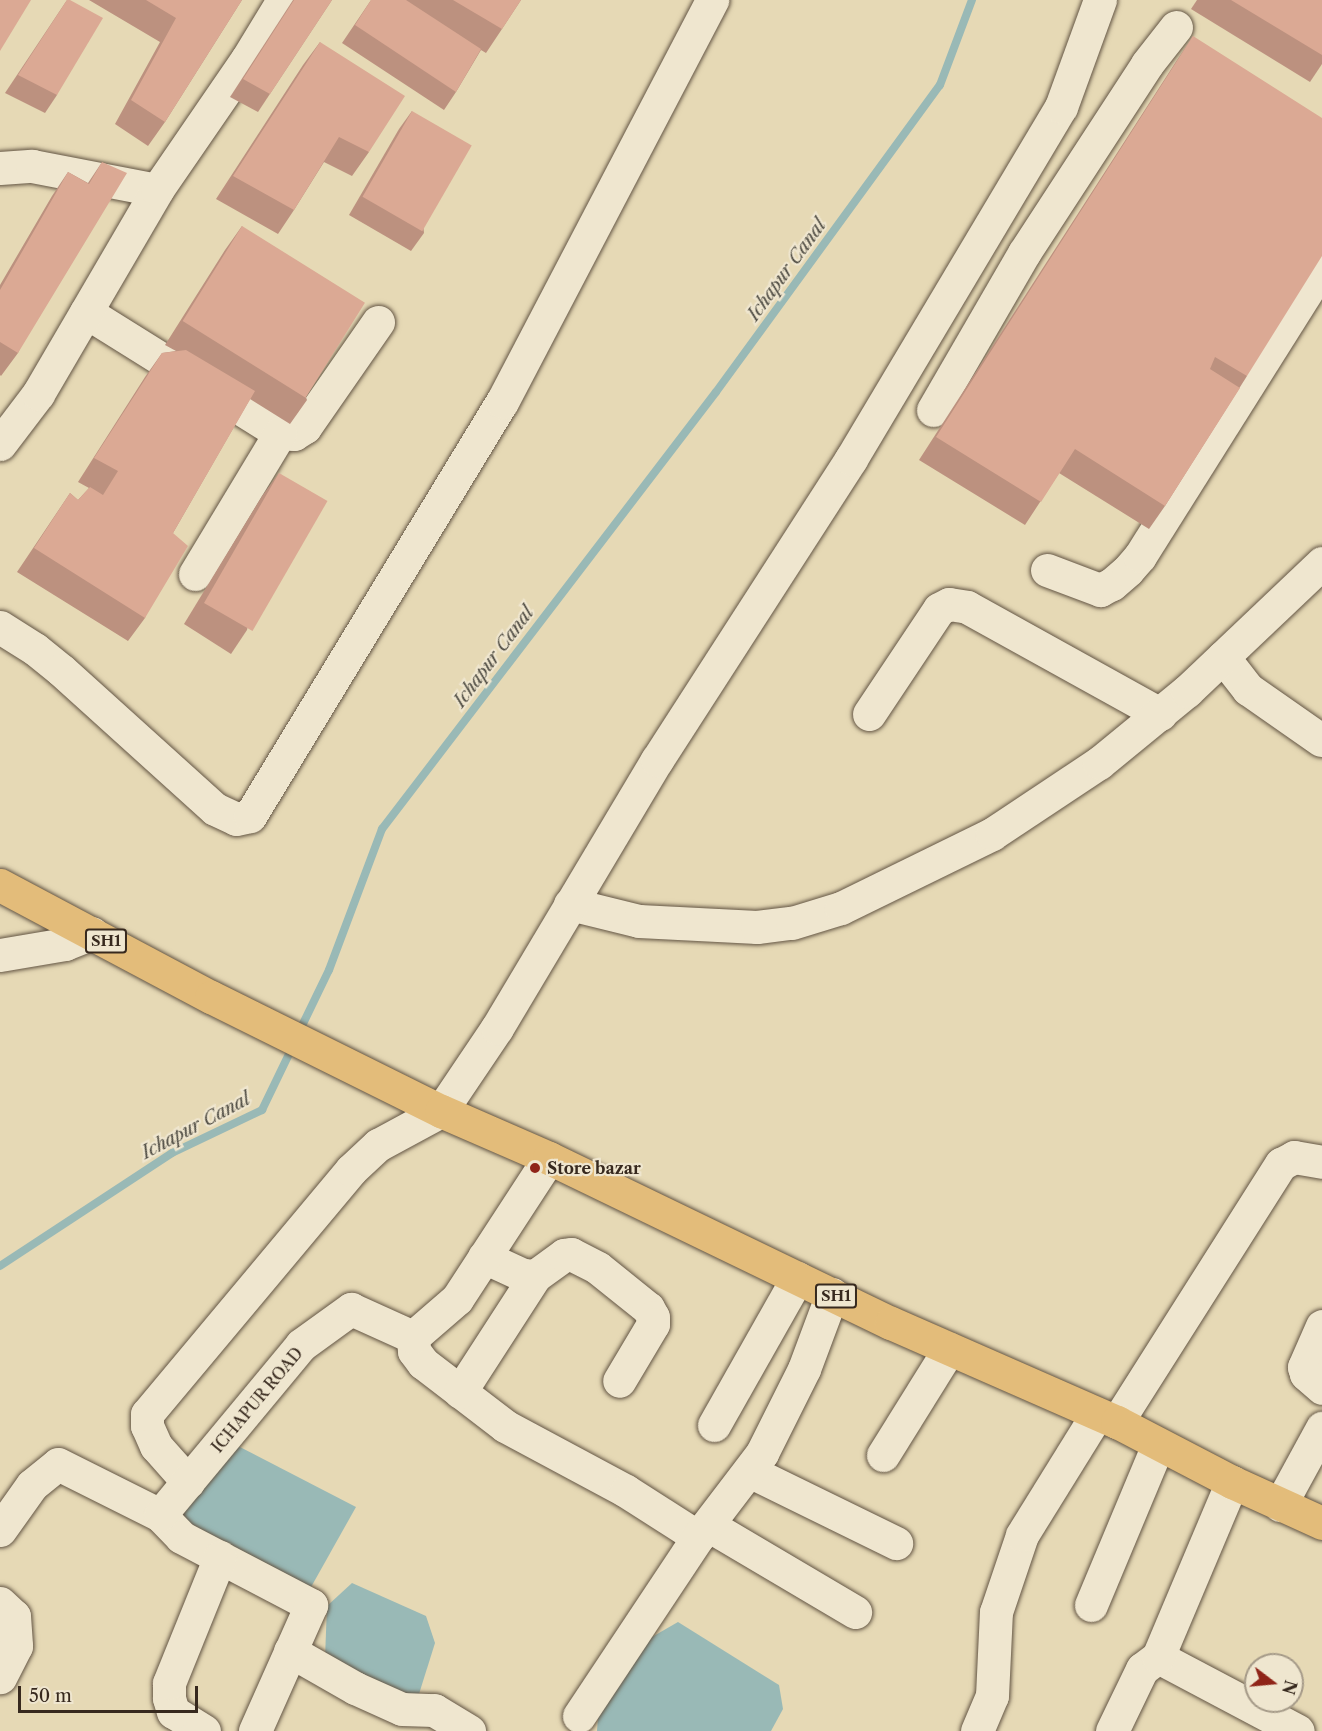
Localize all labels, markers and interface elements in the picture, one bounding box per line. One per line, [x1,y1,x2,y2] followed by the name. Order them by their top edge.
[743,215,831,325] water label: Ichapur Canal
[449,602,539,712] water label: Ichapur Canal
[84,929,128,953] road number: SH1
[138,1088,254,1164] water label: Ichapur Canal
[547,1158,641,1178] place label: Store bazar
[528,1161,542,1175] marker: Store bazar
[814,1284,858,1308] road number: SH1
[207,1343,307,1457] street label: ICHAPUR ROAD
[1244,1653,1304,1713] north arrow
[21,1674,201,1712] scale bar
[1278,1678,1301,1697] text: N
[29,1685,72,1707] text: 50 m

